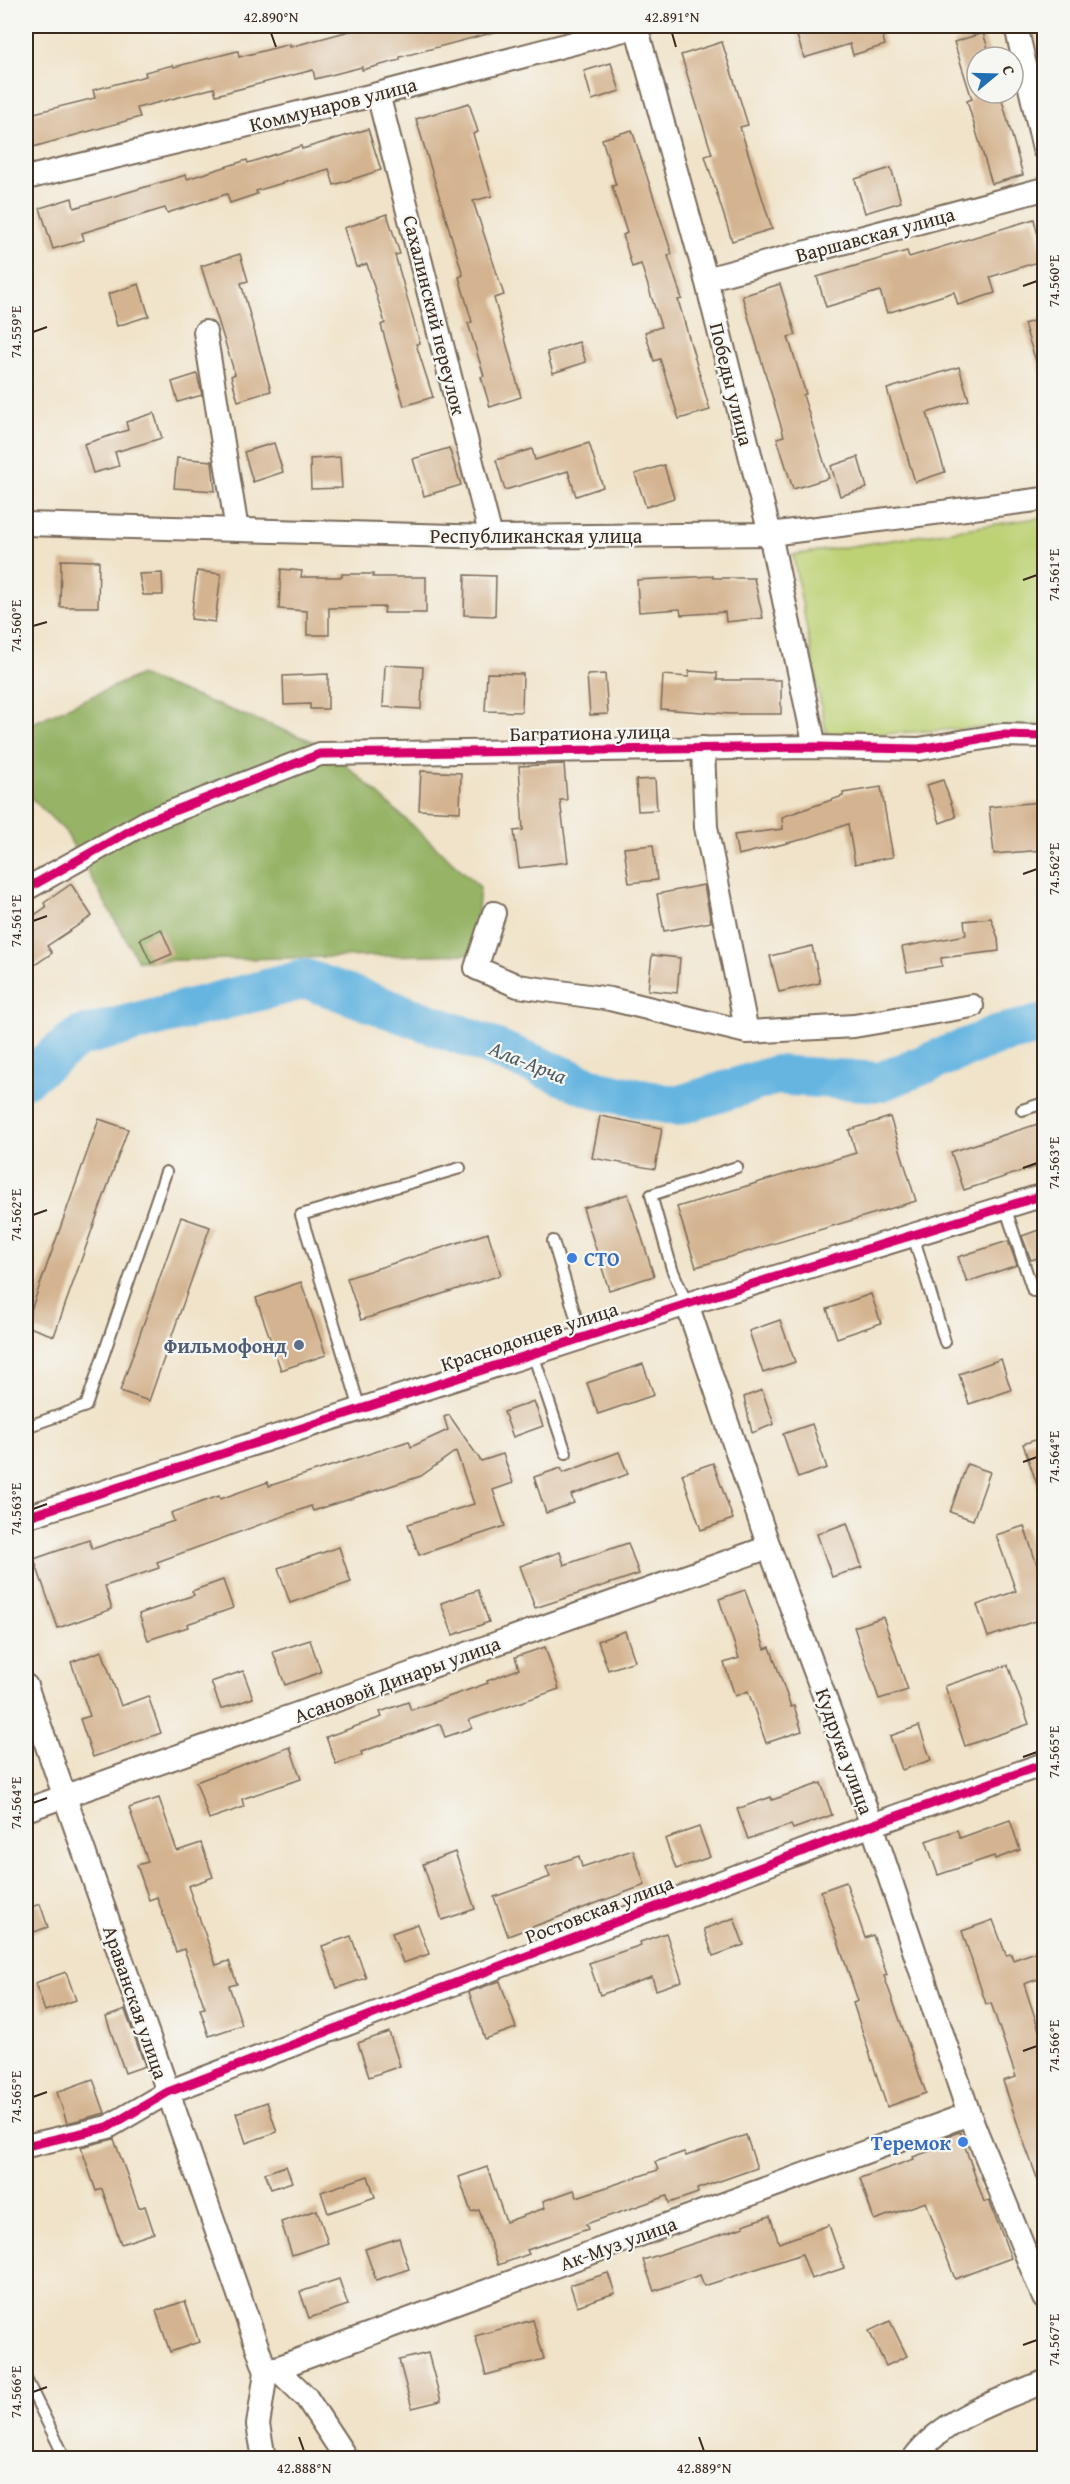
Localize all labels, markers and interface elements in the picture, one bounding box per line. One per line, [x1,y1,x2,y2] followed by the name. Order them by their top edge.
[244,6,299,27] text: 42.890°N
[645,6,700,27] text: 42.891°N
[965,45,1025,105] north arrow
[996,62,1022,78] text: С
[246,69,420,139] street label: Коммунаров улица
[792,199,958,269] street label: Варшавская улица
[396,212,474,418] street label: Сахалинский переулок
[1043,254,1064,307] text: 74.560°E
[5,305,26,358] text: 74.559°E
[703,319,761,449] street label: Победы улица
[430,521,643,550] street label: Республиканская улица
[1043,548,1064,601] text: 74.561°E
[5,599,26,652] text: 74.560°E
[509,716,671,748] street label: Багратиона улица
[1043,842,1064,895] text: 74.562°E
[5,894,26,947] text: 74.561°E
[484,1032,572,1092] water label: Ала-Арча
[1043,1136,1064,1189] text: 74.563°E
[5,1188,26,1241] text: 74.562°E
[584,1244,620,1273] place label: СТО
[565,1251,579,1265] marker: СТО
[437,1294,622,1378] street label: Краснодонцев улица
[164,1331,287,1360] place label: Фильмофонд
[292,1338,306,1352] marker: Фильмофонд
[1043,1430,1064,1483] text: 74.564°E
[5,1482,26,1535] text: 74.563°E
[290,1628,505,1730] street label: Асановой Динары улица
[809,1684,881,1819] street label: Кудрука улица
[1043,1725,1064,1778] text: 74.565°E
[5,1776,26,1829] text: 74.564°E
[521,1867,678,1951] street label: Ростовская улица
[96,1921,176,2083] street label: Араванская улица
[1043,2019,1064,2072] text: 74.566°E
[5,2070,26,2123] text: 74.565°E
[871,2128,951,2157] place label: Теремок
[956,2135,970,2149] marker: Теремок
[556,2208,681,2278] street label: Ак-Муз улица
[1043,2313,1064,2366] text: 74.567°E
[5,2365,26,2418] text: 74.566°E
[277,2457,332,2478] text: 42.888°N
[677,2457,732,2478] text: 42.889°N

